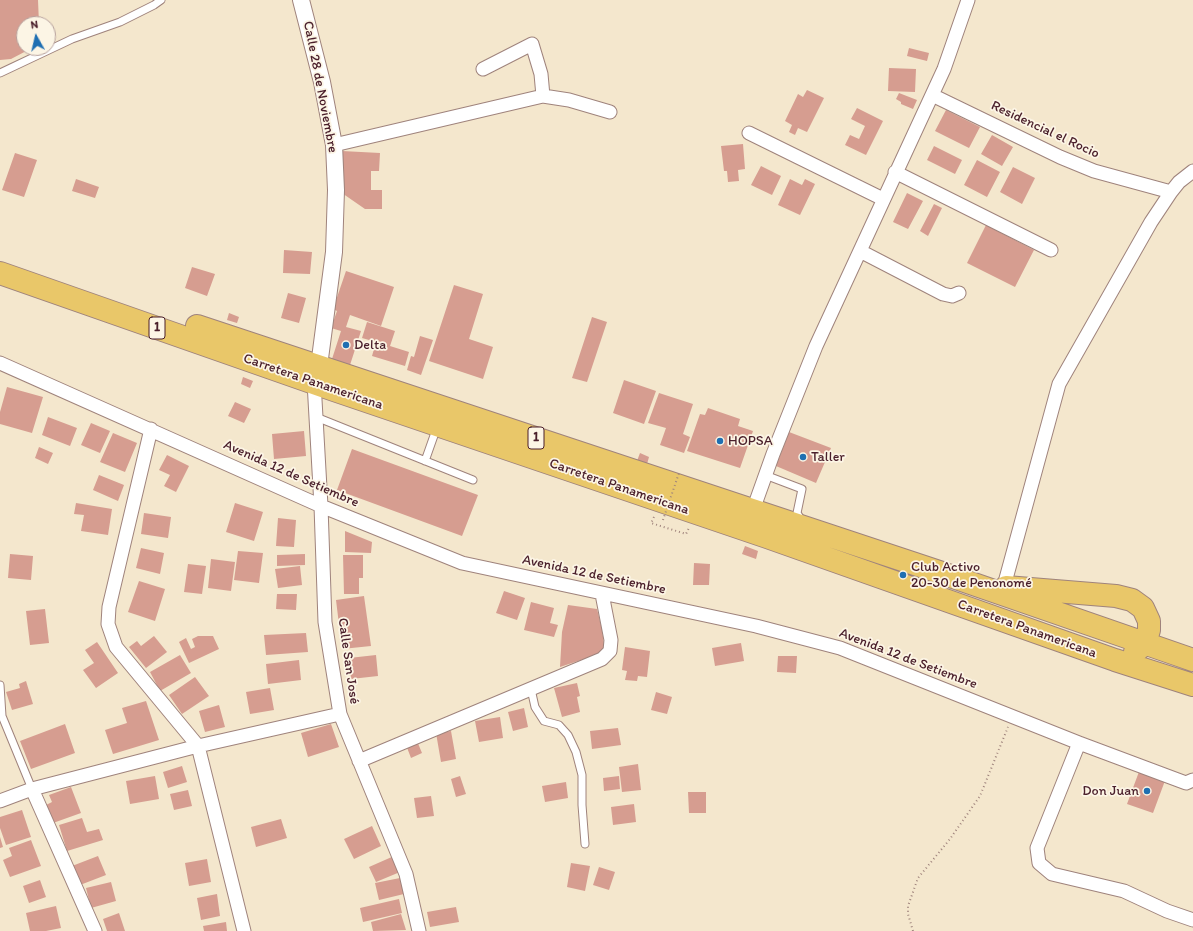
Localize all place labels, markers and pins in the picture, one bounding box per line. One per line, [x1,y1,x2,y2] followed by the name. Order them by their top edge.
[354,337,386,353] place label: Delta
[341,340,351,350] marker: Delta
[728,433,773,449] place label: HOPSA
[715,436,725,446] marker: HOPSA
[811,449,845,465] place label: Taller
[798,452,808,462] marker: Taller
[911,559,1032,592] place label: Club Activo 20-30 de Penonomé
[898,570,908,580] marker: Club Activo 20-30 de Penonomé
[1082,783,1139,799] place label: Don Juan
[1142,786,1152,796] marker: Don Juan

